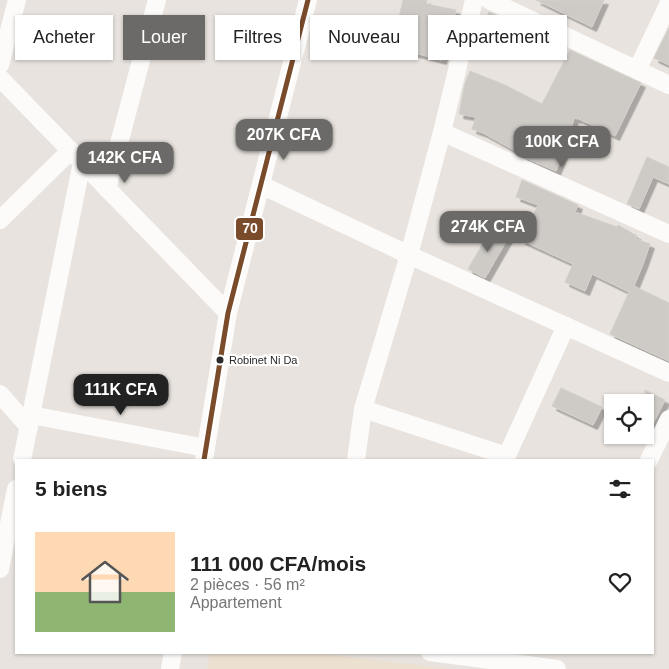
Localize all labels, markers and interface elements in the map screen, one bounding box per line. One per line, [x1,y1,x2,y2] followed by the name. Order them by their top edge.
[15,15,113,60] chip: Acheter
[123,15,205,60] chip: Louer
[215,15,300,60] chip: Filtres
[310,15,418,60] chip: Nouveau
[428,15,567,60] chip: Appartement
[232,119,336,161] pin: 207K CFA
[247,126,321,143] text: 207K CFA
[510,126,614,168] pin: 100K CFA
[525,133,599,150] text: 100K CFA
[73,142,177,184] pin: 142K CFA
[88,149,162,166] text: 142K CFA
[436,210,540,253] pin: 274K CFA
[235,217,264,241] line badge: 70
[451,218,525,235] text: 274K CFA
[242,220,258,236] text: 70
[229,354,298,366] place label: Robinet Ni Da
[215,355,225,365] marker: Robinet Ni Da
[69,374,173,416] pin: 111K CFA
[85,381,157,398] text: 111K CFA
[604,394,654,444] map controls
[604,394,654,444] button: locate
[606,475,634,503] icon: filters
[35,477,107,500] text: 5 biens
[75,552,135,612] icon: home
[190,552,366,575] text: 111 000 CFA/mois
[606,568,634,596] icon: heart
[190,576,305,593] text: 2 pièces · 56 m²
[190,594,282,611] text: Appartement

